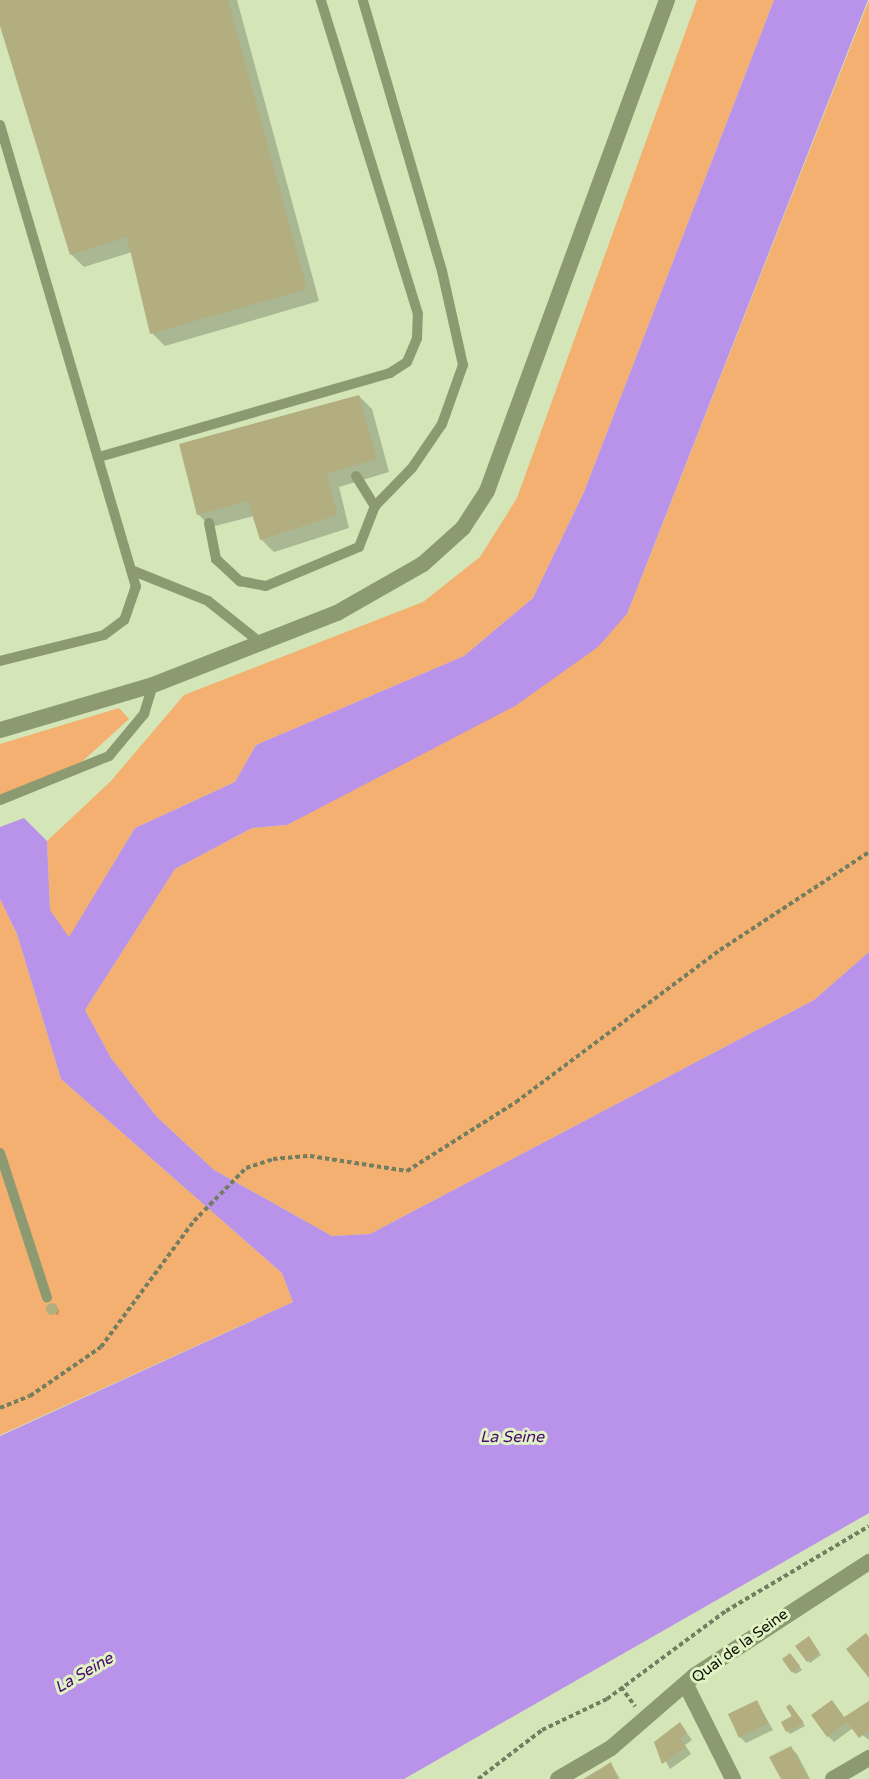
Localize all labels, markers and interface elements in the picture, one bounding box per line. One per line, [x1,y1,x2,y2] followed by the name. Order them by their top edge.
[480,1427,544,1447] water label: La Seine
[688,1605,792,1687] street label: Quai de la Seine
[51,1649,117,1697] water label: La Seine

